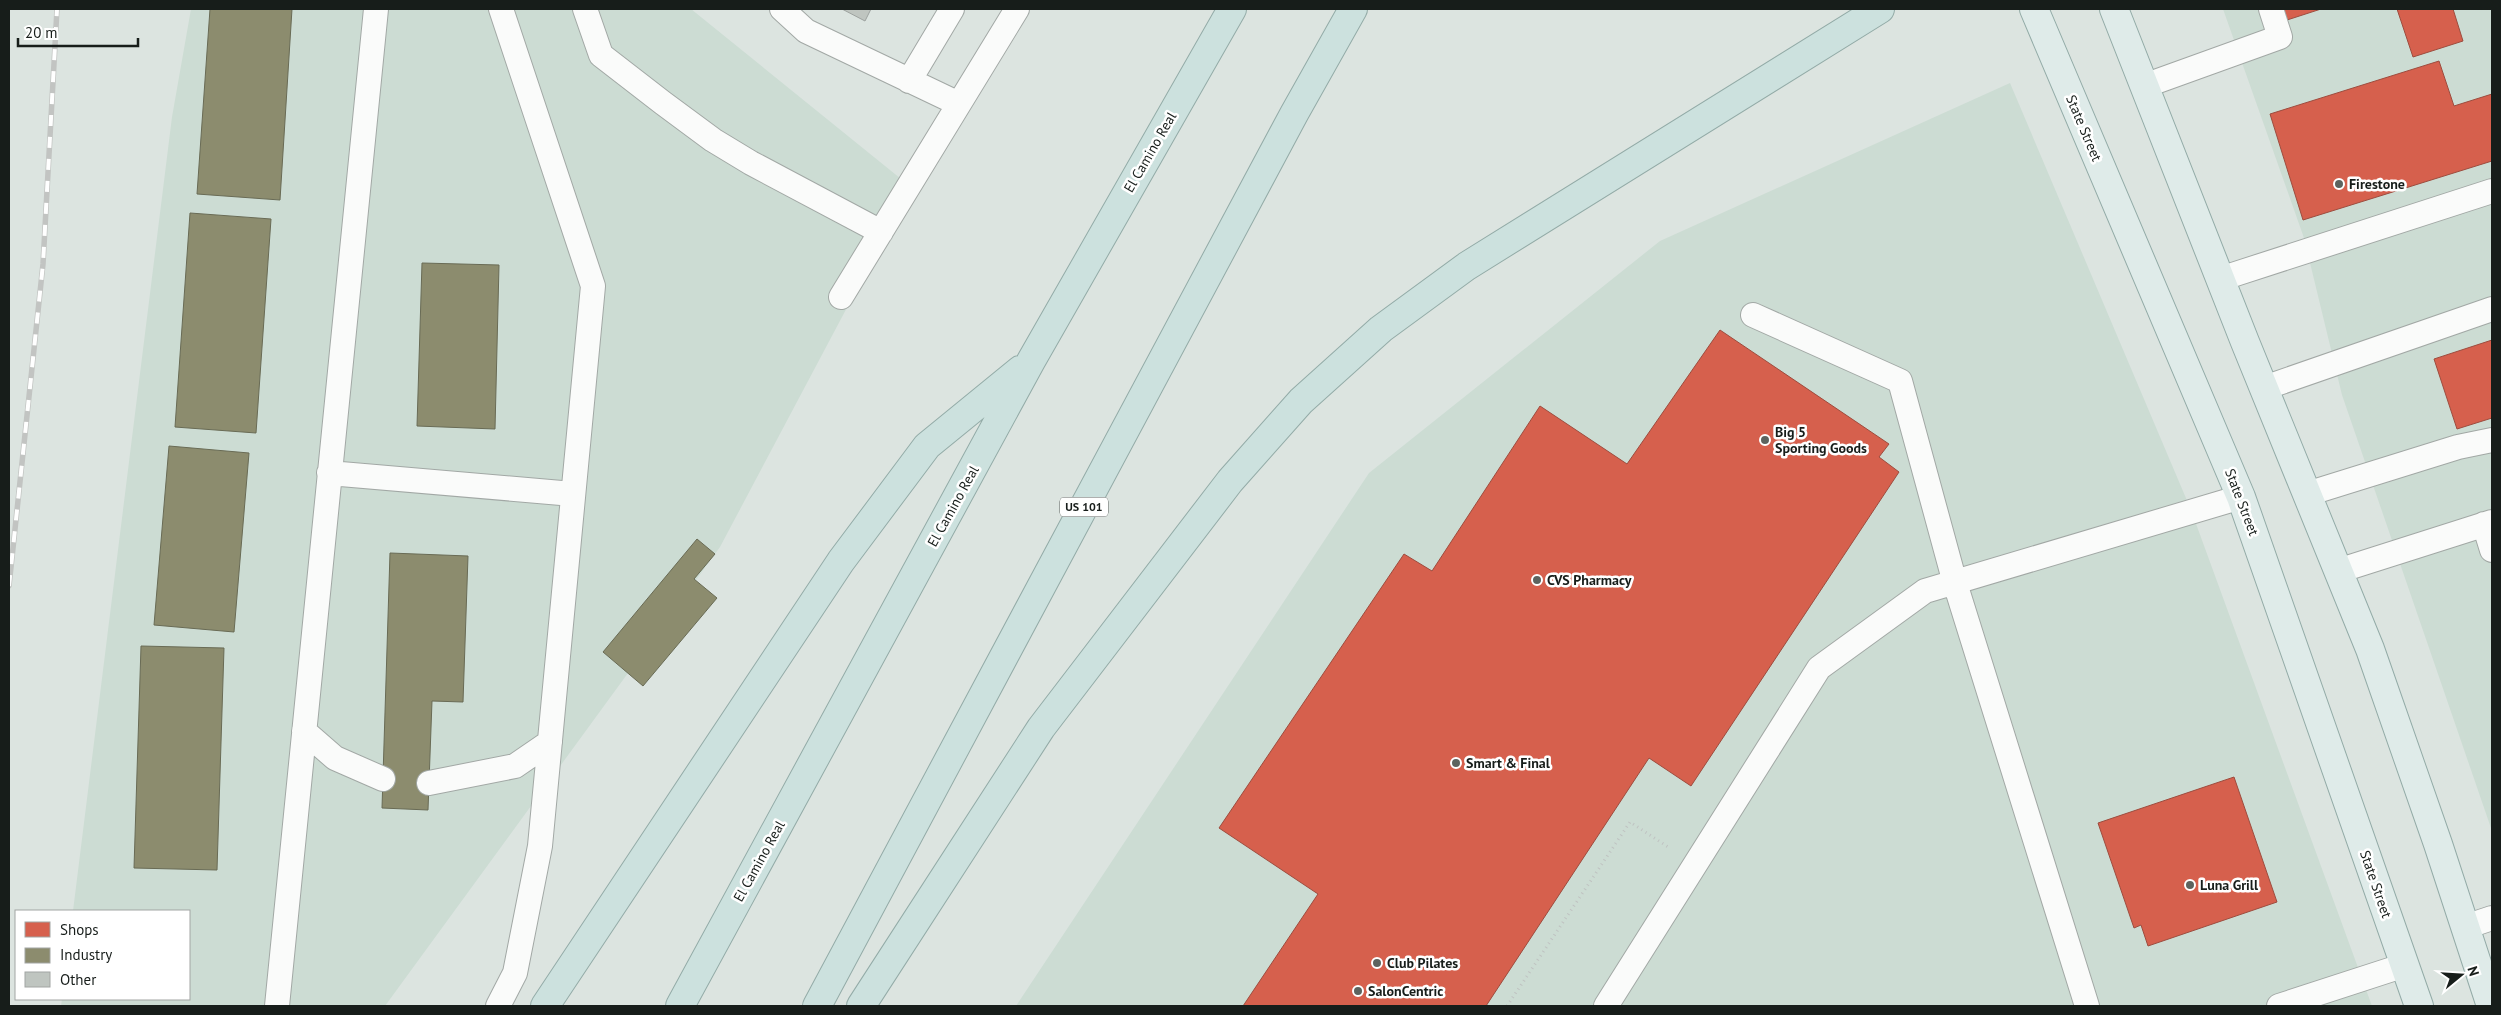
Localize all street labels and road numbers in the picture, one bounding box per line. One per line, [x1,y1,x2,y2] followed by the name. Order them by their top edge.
[2062,92,2106,164] street label: State Street
[1120,109,1180,195] street label: El Camino Real
[923,462,983,550] street label: El Camino Real
[2221,466,2263,538] street label: State Street
[1060,498,1108,516] road number: US 101
[729,817,789,905] street label: El Camino Real
[2356,848,2396,920] street label: State Street

